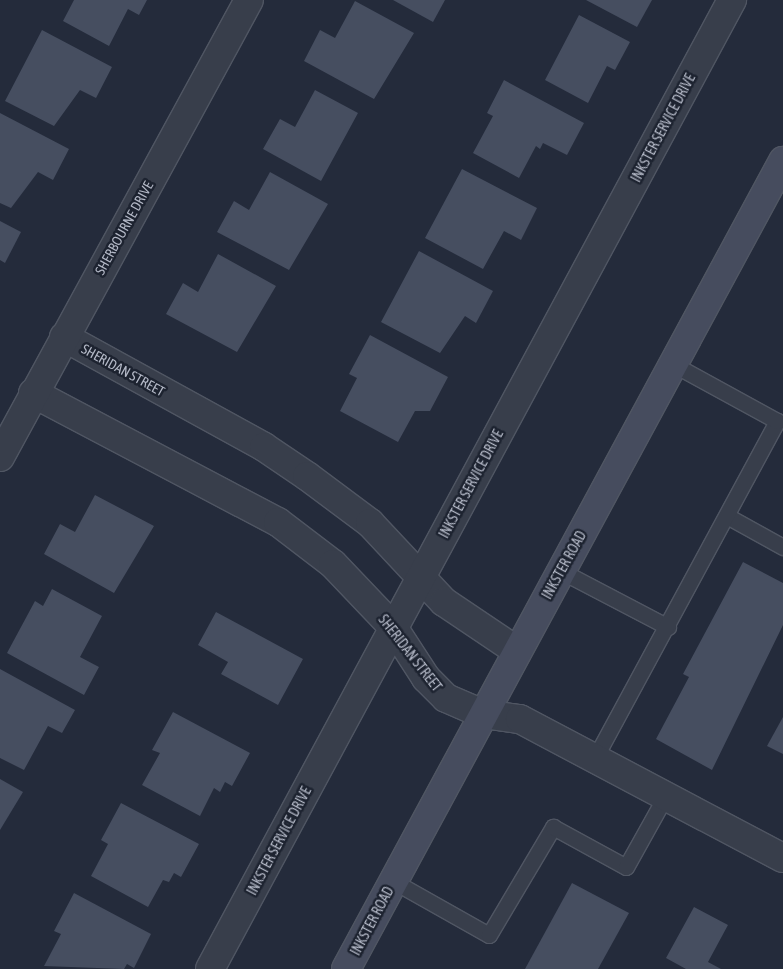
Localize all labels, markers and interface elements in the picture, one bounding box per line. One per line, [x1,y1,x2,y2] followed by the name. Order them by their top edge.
[627,71,699,185] street label: INKSTER SERVICE DRIVE
[91,178,157,278] street label: SHERBOURNE DRIVE
[78,340,168,400] street label: SHERIDAN STREET
[435,427,507,541] street label: INKSTER SERVICE DRIVE
[538,528,590,602] street label: INKSTER ROAD
[375,611,445,695] street label: SHERIDAN STREET
[243,784,315,898] street label: INKSTER SERVICE DRIVE
[347,884,397,958] street label: INKSTER ROAD

